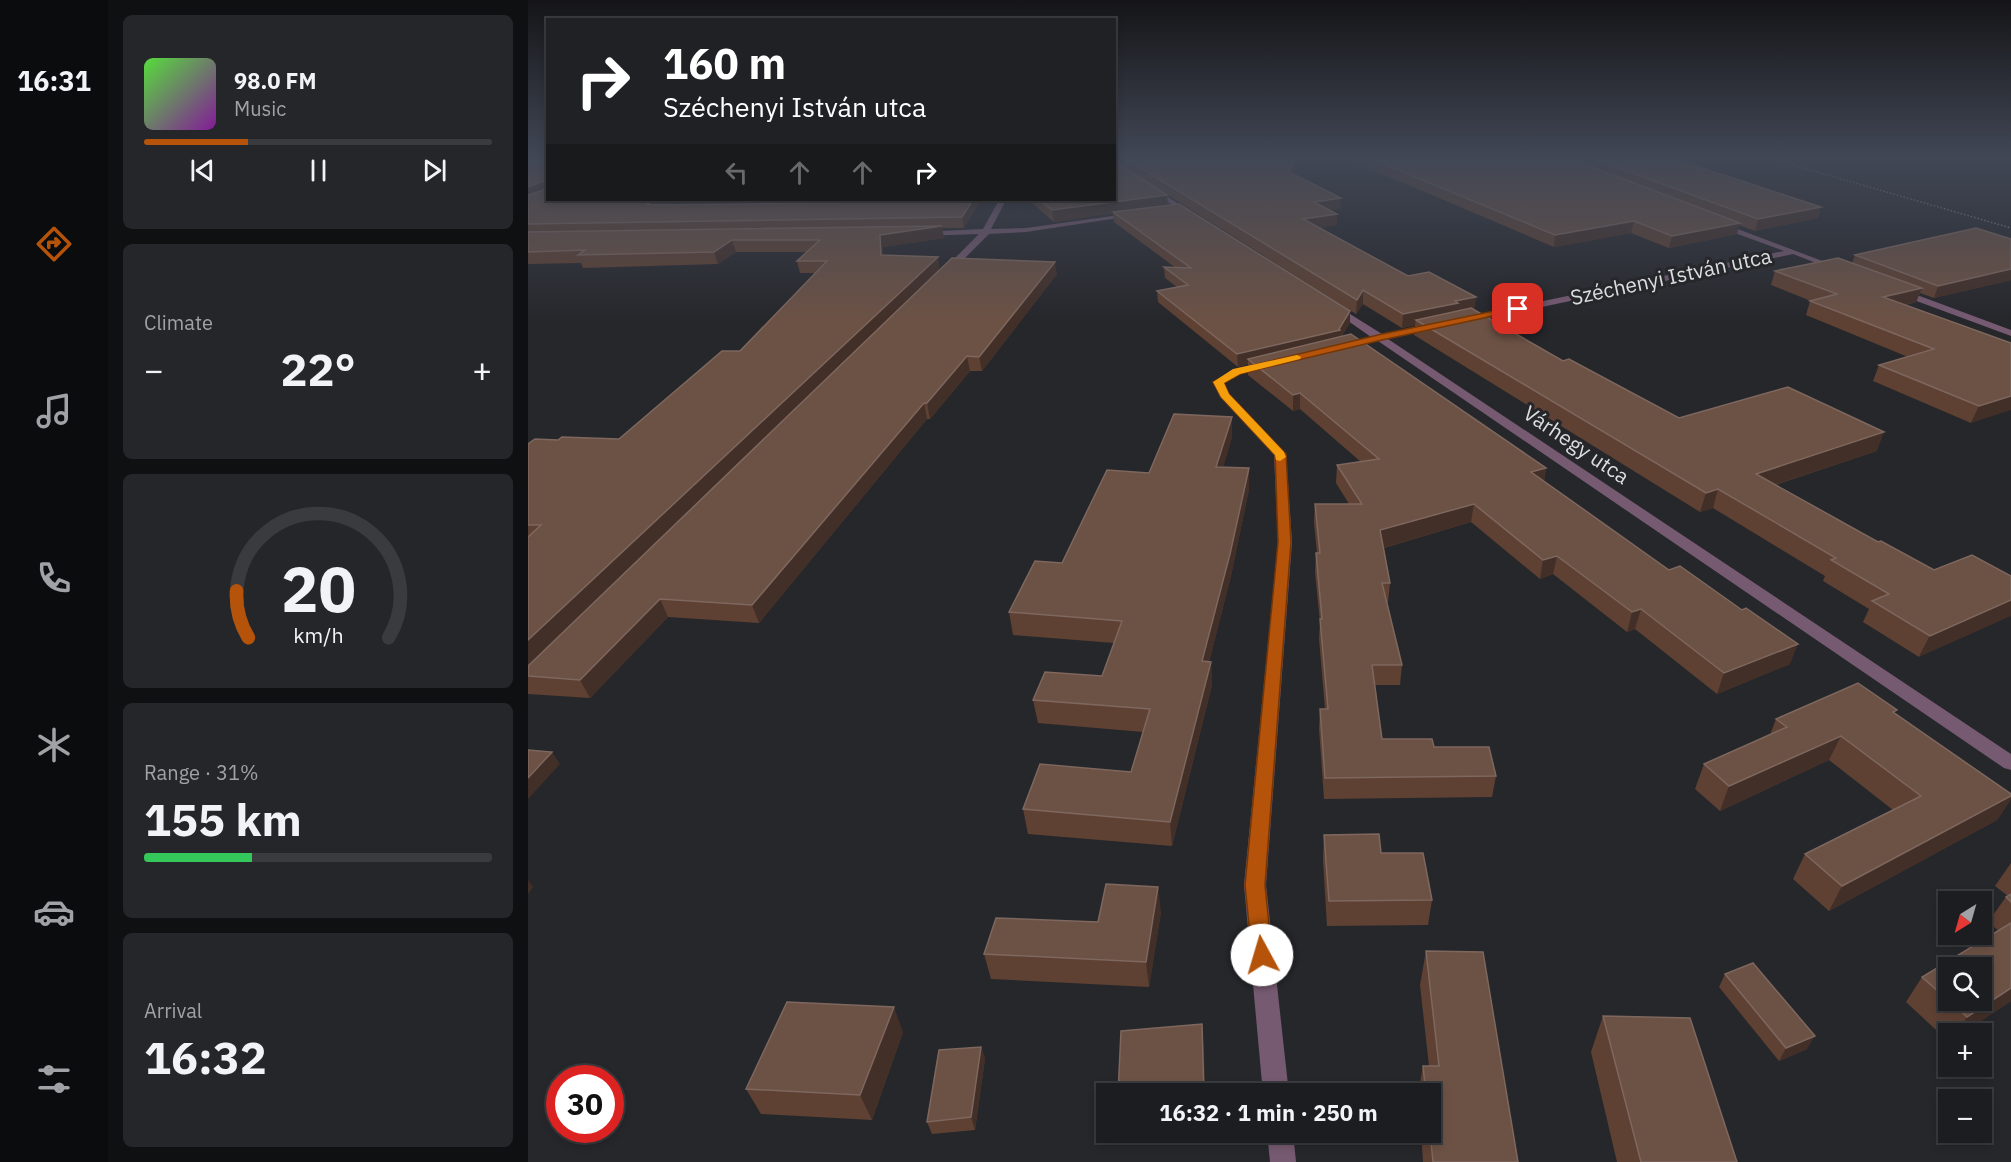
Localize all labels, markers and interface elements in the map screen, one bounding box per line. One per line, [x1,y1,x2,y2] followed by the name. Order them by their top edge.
[663,36,786,91] text: 160 m
[564,42,642,120] icon: right
[17,63,91,98] text: 16:31
[234,66,317,95] text: 98.0 FM
[663,89,926,124] text: Széchenyi István utca
[234,95,286,122] text: Music
[186,154,219,187] icon: previous
[302,154,335,187] icon: pause
[418,154,451,187] icon: next
[720,156,753,189] icon: left
[783,156,816,189] icon: ahead
[846,156,879,189] icon: ahead
[909,156,942,189] icon: right
[33,223,75,265] icon: directions
[1568,241,1774,311] street label: Széchenyi István utca
[1492,283,1543,334] pin
[1501,292,1534,325] icon: arrive
[144,309,213,336] text: Climate
[280,340,356,398] text: 22°
[144,348,164,391] text: −
[472,348,492,391] text: +
[33,390,75,432] icon: music
[1518,398,1635,490] street label: Várhegy utca
[281,548,355,629] text: 20
[33,557,75,599] icon: phone
[293,621,343,649] text: km/h
[33,724,75,766] icon: climate
[144,759,259,786] text: Range · 31%
[144,790,302,848] text: 155 km
[33,891,75,933] icon: car
[1938,891,1992,945] north arrow
[1938,891,1992,1143] map controls
[1230,923,1294,987] position arrow
[1938,957,1992,1011] button: search
[144,997,202,1024] text: Arrival
[1938,1023,1992,1077] button: +
[144,1028,267,1086] text: 16:32
[33,1058,75,1100] icon: filters
[546,1065,624,1143] speed limit sign: 30
[1938,1089,1992,1143] button: −
[1159,1098,1378,1127] text: 16:32 · 1 min · 250 m

